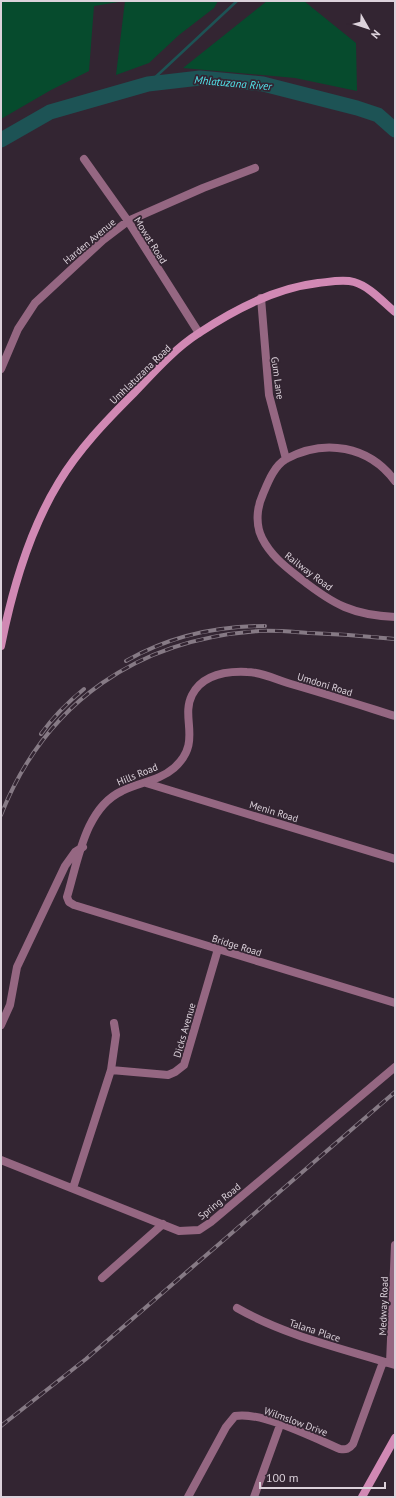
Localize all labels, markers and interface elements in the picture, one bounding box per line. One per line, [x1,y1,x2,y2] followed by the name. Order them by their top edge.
[348,8,388,48] north arrow
[368,27,383,42] text: N
[194,73,274,93] water label: Mhlatuzana River
[131,214,170,266] street label: Mowat Road
[60,216,118,267] street label: Harden Avenue
[107,342,174,407] street label: Umhlatuzana Road
[268,356,287,400] street label: Gum Lane
[282,549,335,594] street label: Railway Road
[296,670,354,699] street label: Umdoni Road
[115,760,160,789] street label: Hills Road
[248,798,300,825] street label: Menin Road
[210,932,263,959] street label: Bridge Road
[170,1001,198,1059] street label: Dicks Avenue
[195,1180,243,1223] street label: Spring Road
[376,1276,391,1336] street label: Medway Road
[288,1316,342,1345] street label: Talana Place
[262,1404,329,1439] street label: Wilmslow Drive
[260,1464,385,1490] scale bar
[266,1470,299,1485] text: 100 m

